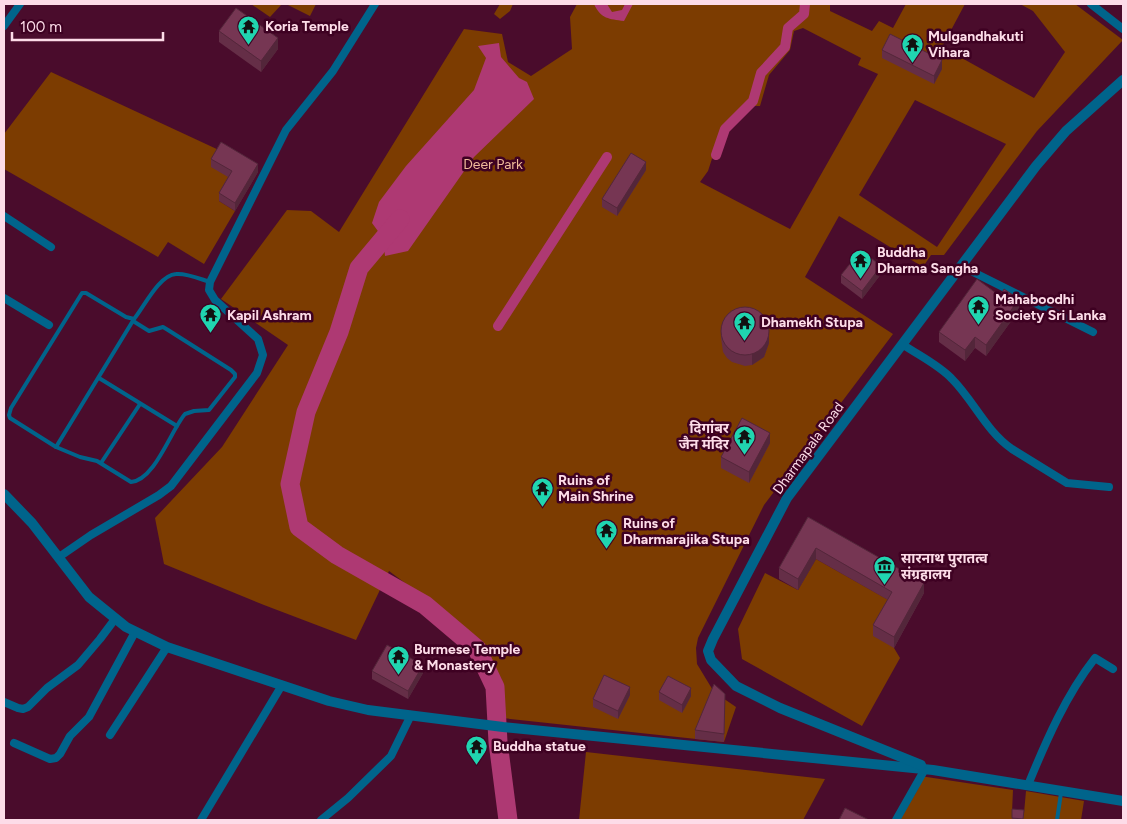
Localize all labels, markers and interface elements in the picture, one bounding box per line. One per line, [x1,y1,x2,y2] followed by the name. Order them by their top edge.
[12,10,164,42] scale bar
[237,14,261,45] temple icon: Koria Temple
[20,18,62,36] text: 100 m
[265,18,349,35] place label: Koria Temple
[928,28,1024,61] place label: Mulgandhakuti Vihara
[900,32,924,63] temple icon: Mulgandhakuti Vihara
[463,156,523,173] park label: Deer Park
[877,244,978,277] place label: Buddha Dharma Sangha
[849,248,873,279] temple icon: Buddha Dharma Sangha
[995,291,1106,324] place label: Mahaboodhi Society Sri Lanka
[967,295,991,326] temple icon: Mahaboodhi Society Sri Lanka
[199,303,223,334] temple icon: Kapil Ashram
[227,307,312,324] place label: Kapil Ashram
[733,310,757,341] temple icon: Dhamekh Stupa
[761,314,863,331] place label: Dhamekh Stupa
[769,399,848,498] street label: Dharmapala Road
[679,420,730,453] place label: दिगांबर जैन मंदिर
[733,424,757,455] temple icon: दिगांबर जैन मंदिर
[558,472,634,505] place label: Ruins of Main Shrine
[530,476,554,507] temple icon: Ruins of Main Shrine
[623,515,750,548] place label: Ruins of Dharmarajika Stupa
[595,519,619,550] temple icon: Ruins of Dharmarajika Stupa
[901,550,988,583] place label: सारनाथ पुरातत्व संग्रहालय
[873,554,897,585] museum icon: सारनाथ पुरातत्व संग्रहालय
[414,641,520,674] place label: Burmese Temple & Monastery
[386,645,410,676] temple icon: Burmese Temple & Monastery
[465,734,489,765] temple icon: Buddha statue
[493,738,586,755] place label: Buddha statue

